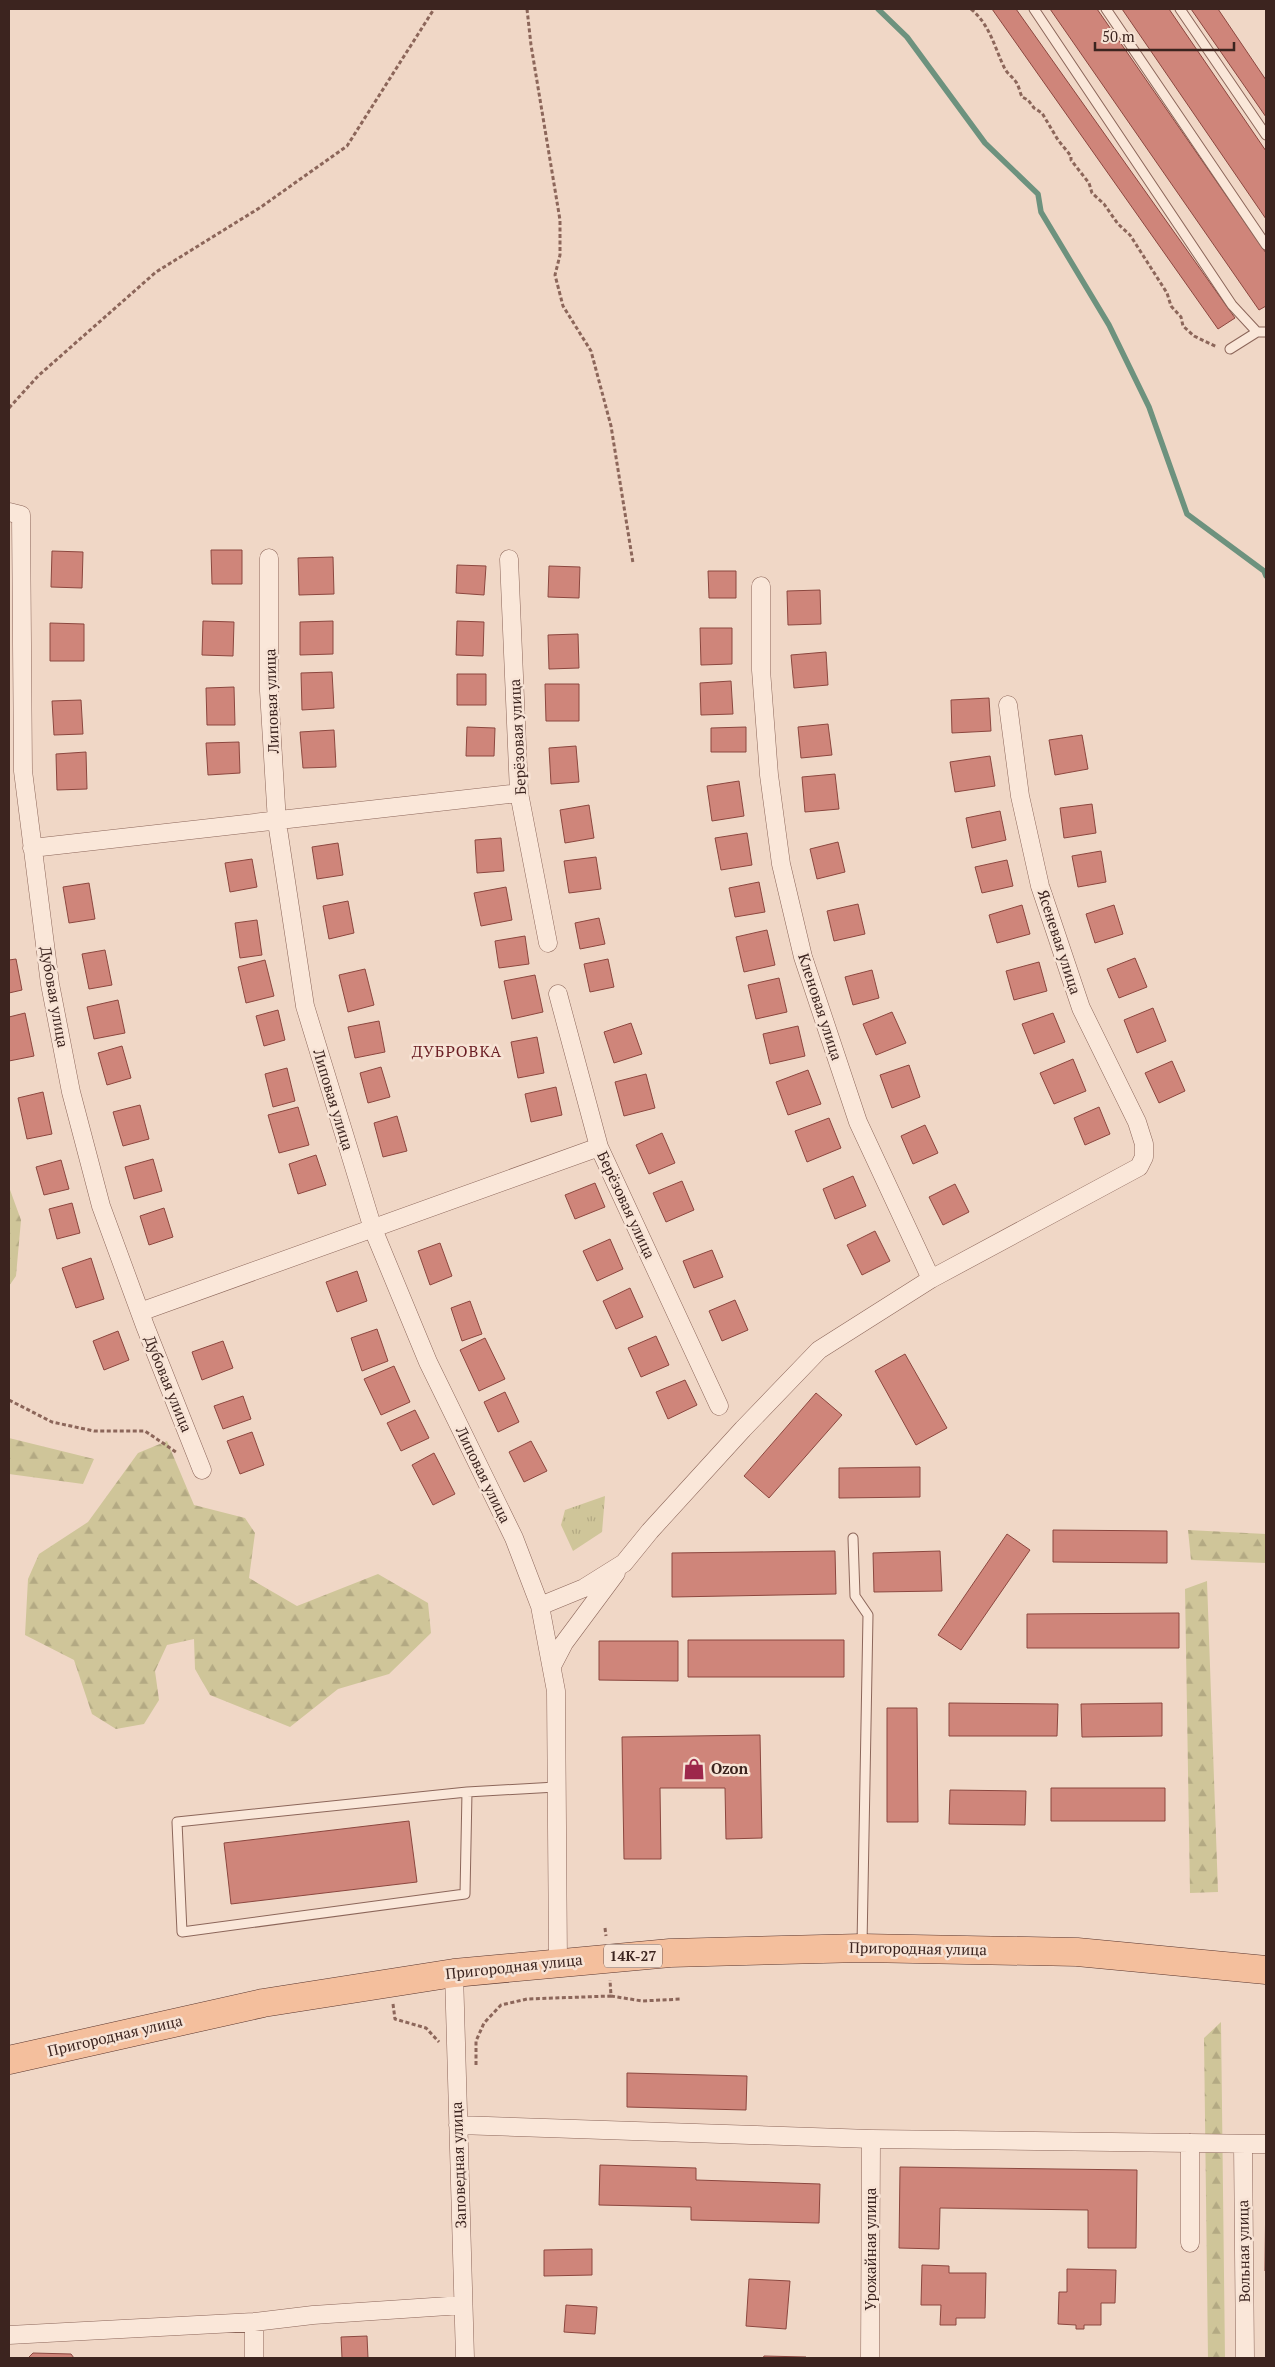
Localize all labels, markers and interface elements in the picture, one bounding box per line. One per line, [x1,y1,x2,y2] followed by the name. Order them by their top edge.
[1095,20,1234,52] scale bar
[1102,26,1135,46] text: 50 m
[259,648,283,755] street label: Липовая улица
[504,678,530,796] street label: Берёзовая улица
[1034,887,1086,997] street label: Ясеневая улица
[36,945,74,1049] street label: Дубовая улица
[794,951,848,1063] street label: Кленовая улица
[412,1040,502,1062] district label: ДУБРОВКА
[309,1046,359,1153] street label: Липовая улица
[593,1148,661,1262] street label: Берёзовая улица
[140,1332,198,1435] street label: Дубовая улица
[451,1422,516,1526] street label: Липовая улица
[681,1756,707,1782] shop icon: Ozon
[711,1758,748,1778] place label: Ozon
[849,1937,988,1959] street label: Пригородная улица
[604,1944,662,1968] road number: 14К-27
[444,1949,584,1983] street label: Пригородная улица
[45,2010,185,2060] street label: Пригородная улица
[446,2101,470,2229] street label: Заповедная улица
[860,2187,880,2310] street label: Урожайная улица
[1232,2199,1254,2302] street label: Вольная улица

